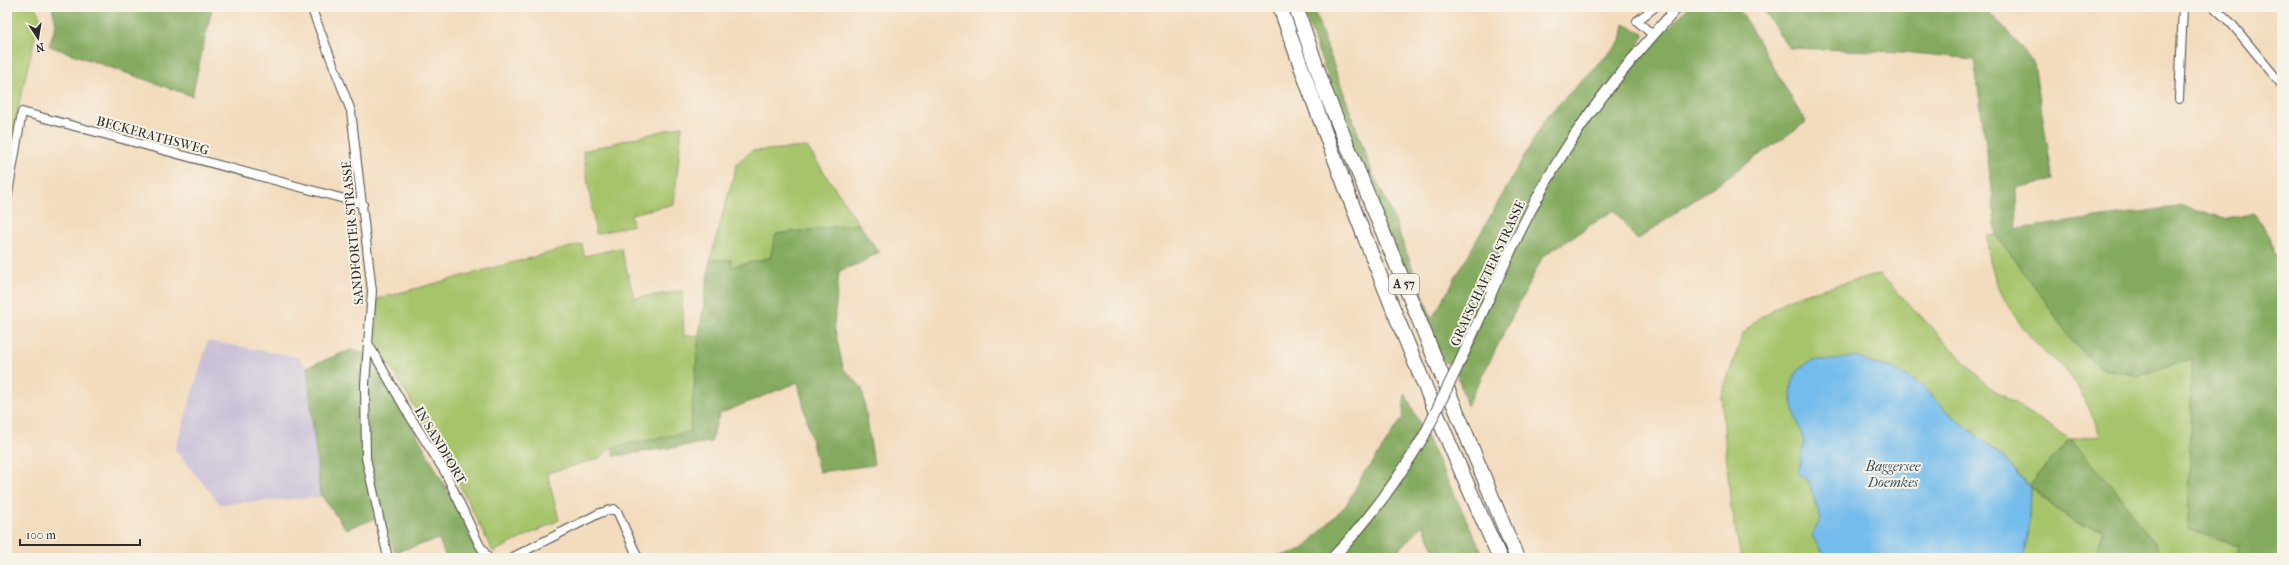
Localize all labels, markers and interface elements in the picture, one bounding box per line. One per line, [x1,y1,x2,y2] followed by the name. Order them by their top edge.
[18,18,58,58] north arrow
[34,40,45,55] text: N
[95,113,211,158] street label: BECKERATHSWEG
[339,160,366,306] street label: SANDFORTER STRASSE
[1447,198,1528,348] street label: GRAFSCHAFTER STRASSE
[1389,274,1419,294] road number: A 57
[412,404,470,487] street label: IN SANDFORT
[1865,458,1921,491] water label: Baggersee Doemkes
[20,521,140,547] scale bar
[26,528,56,542] text: 100 m

